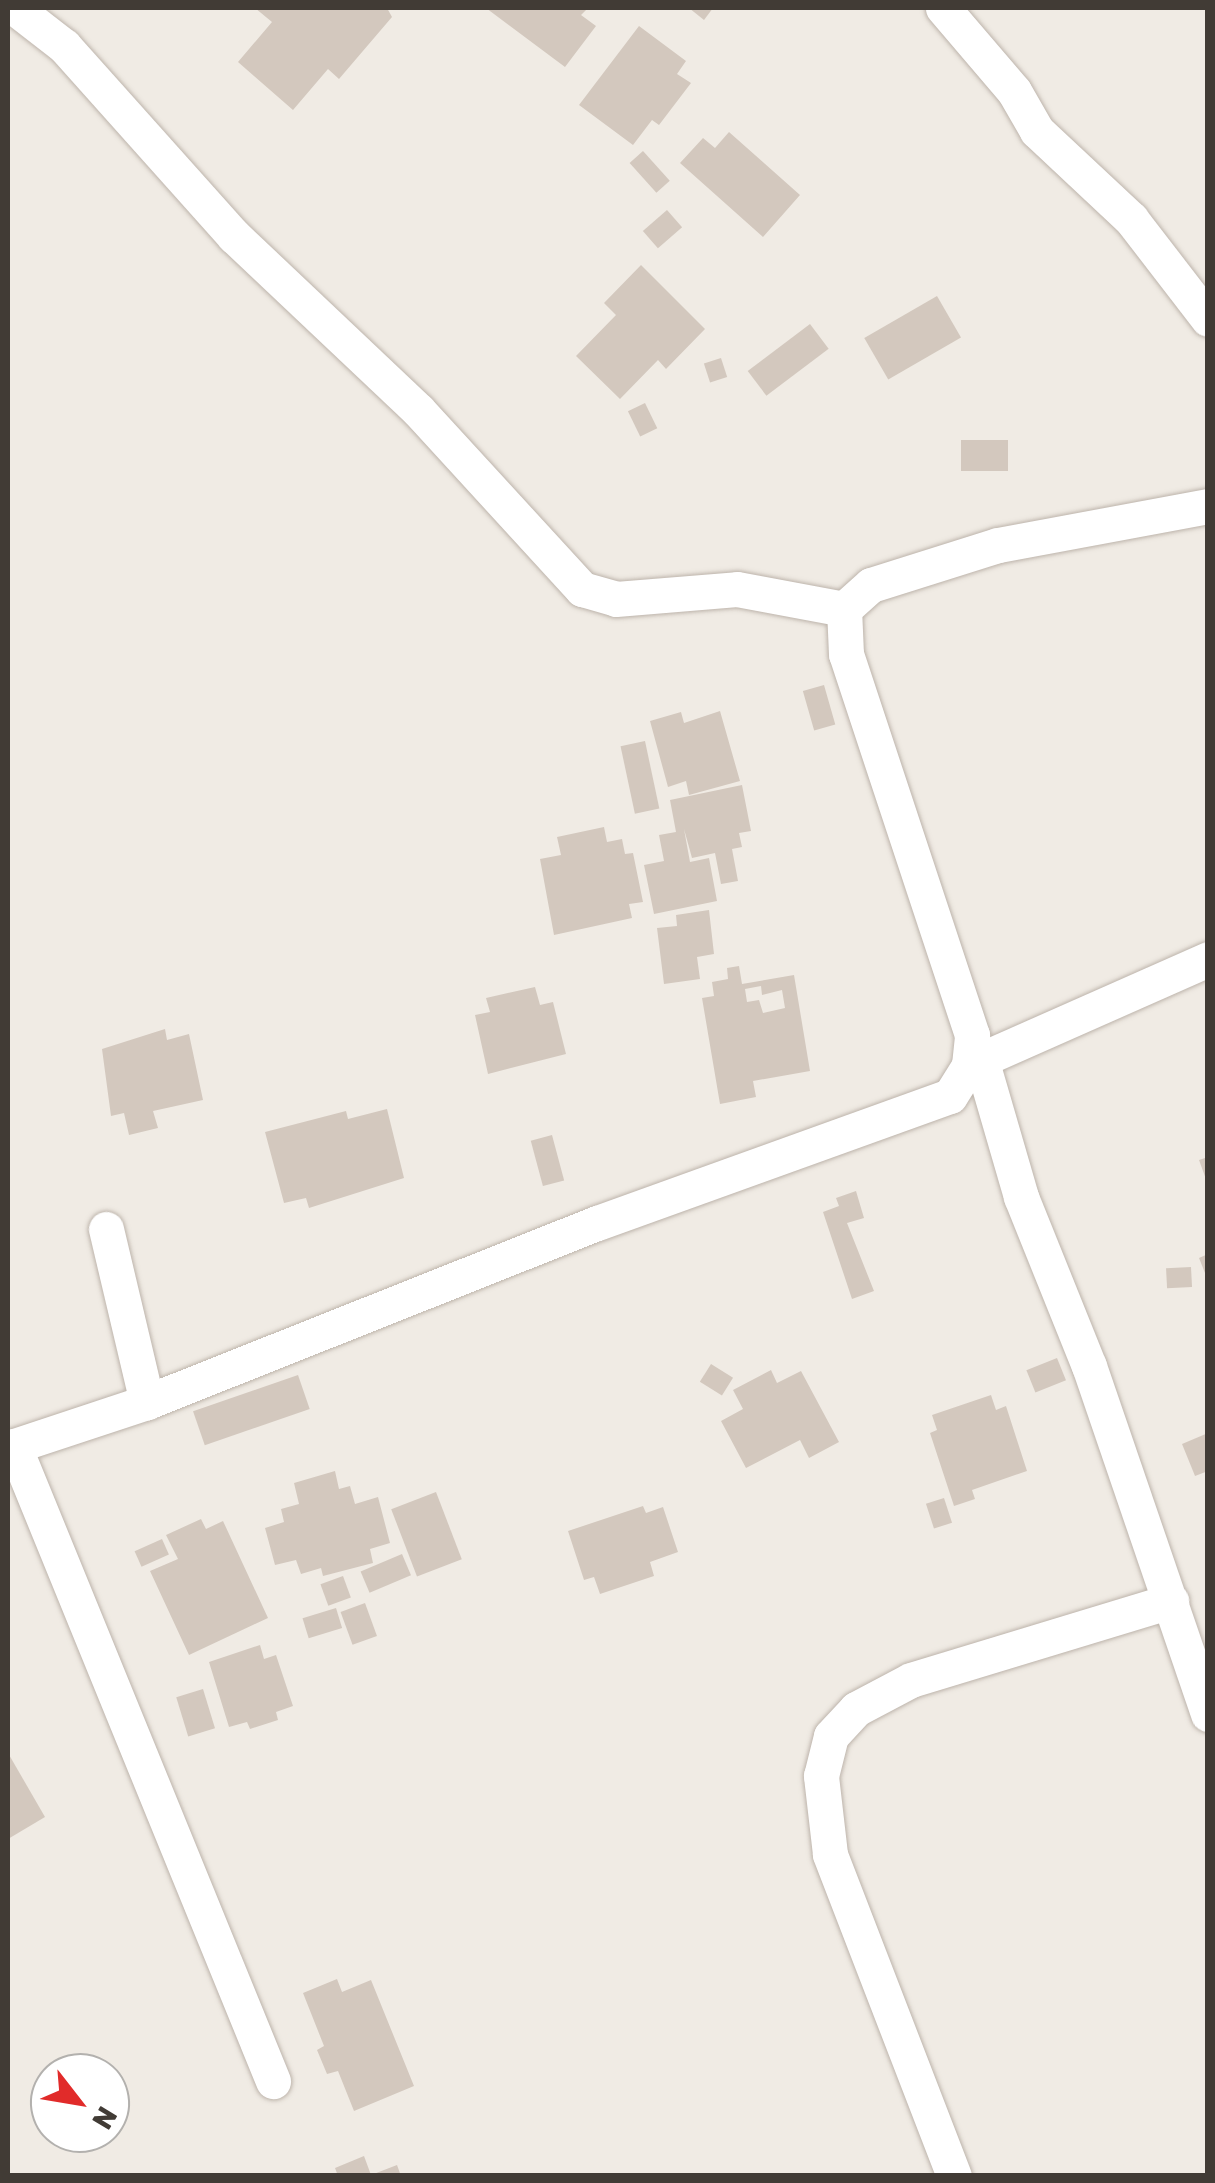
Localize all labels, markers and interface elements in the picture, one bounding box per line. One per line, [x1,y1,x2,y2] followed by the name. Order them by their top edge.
[30,2053,130,2153] north arrow
[85,2101,124,2135] text: N

